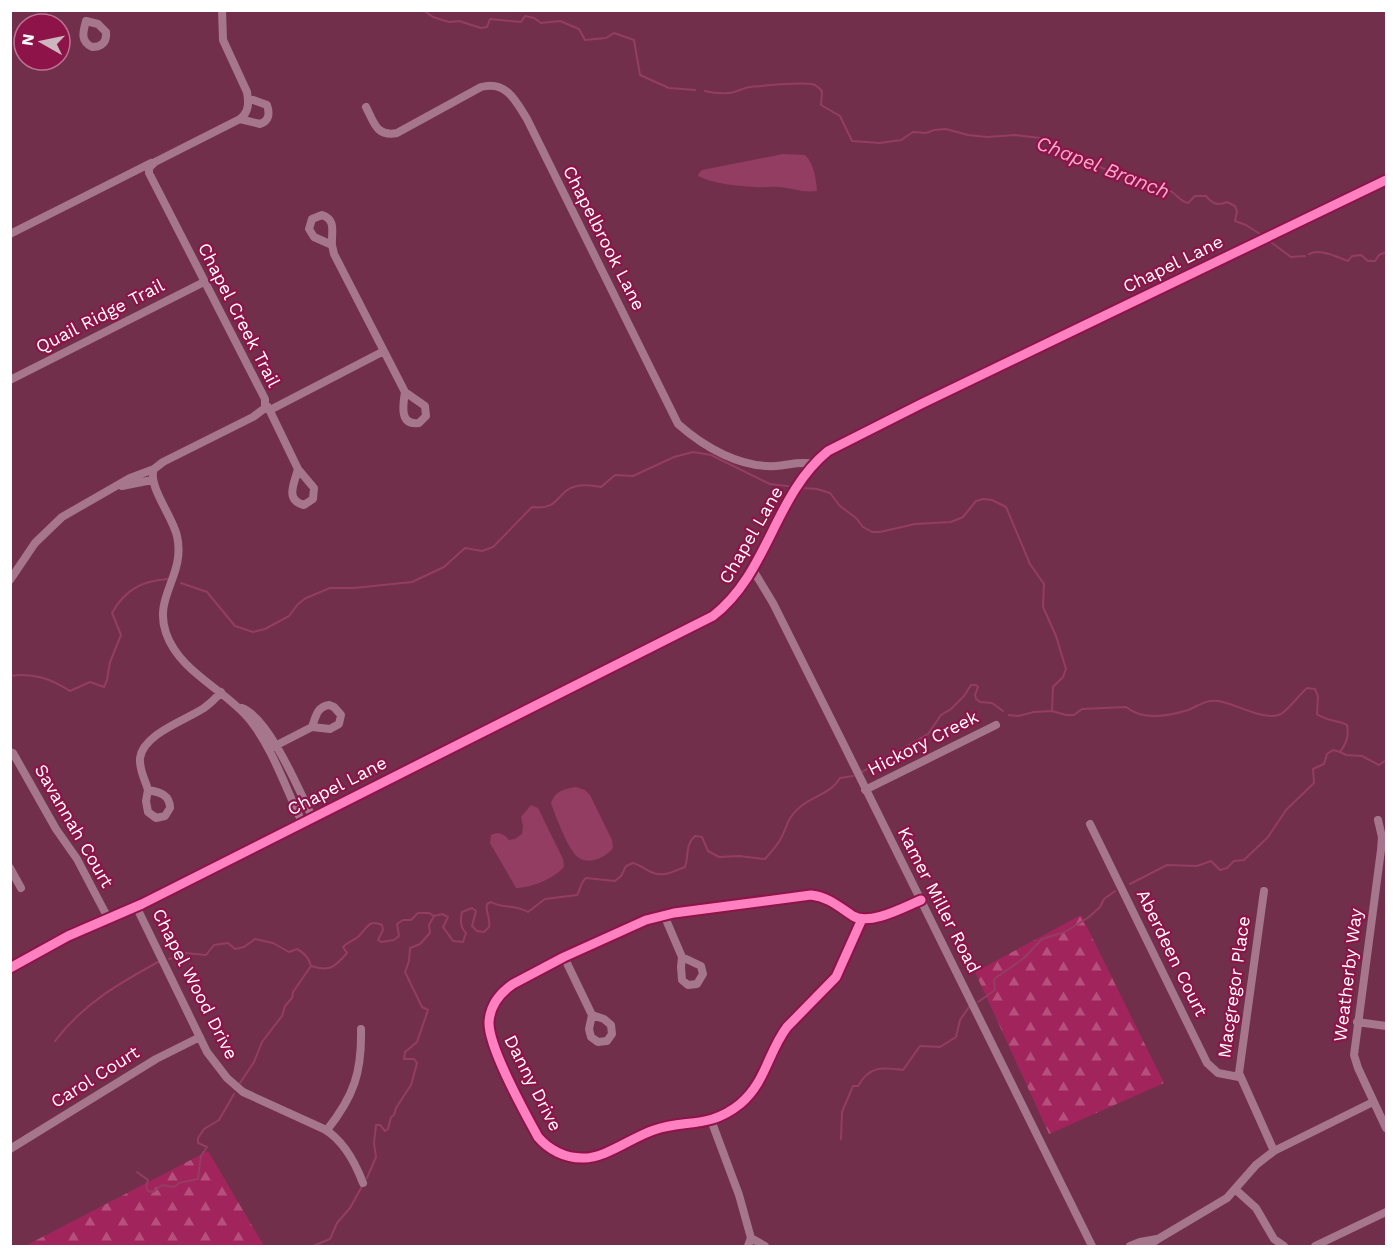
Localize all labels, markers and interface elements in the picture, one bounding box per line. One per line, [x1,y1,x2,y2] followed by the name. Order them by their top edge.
[12,12,72,72] north arrow
[17,32,38,47] text: N
[1033,131,1173,203] water label: Chapel Branch
[559,162,650,313] street label: Chapelbrook Lane
[1119,230,1226,297] street label: Chapel Lane
[194,239,285,391] street label: Chapel Creek Trail
[32,274,168,357] street label: Quail Ridge Trail
[714,482,787,587] street label: Chapel Lane
[864,706,982,779] street label: Hickory Creek
[284,751,390,820] street label: Chapel Lane
[31,760,118,892] street label: Savannah Court
[894,823,985,976] street label: Kamer Miller Road
[1133,886,1212,1020] street label: Aberdeen Court
[148,905,243,1063] street label: Chapel Wood Drive
[1329,906,1366,1043] street label: Weatherby Way
[1213,915,1254,1059] street label: Macgregor Place
[500,1031,567,1134] street label: Danny Drive
[47,1041,143,1112] street label: Carol Court

